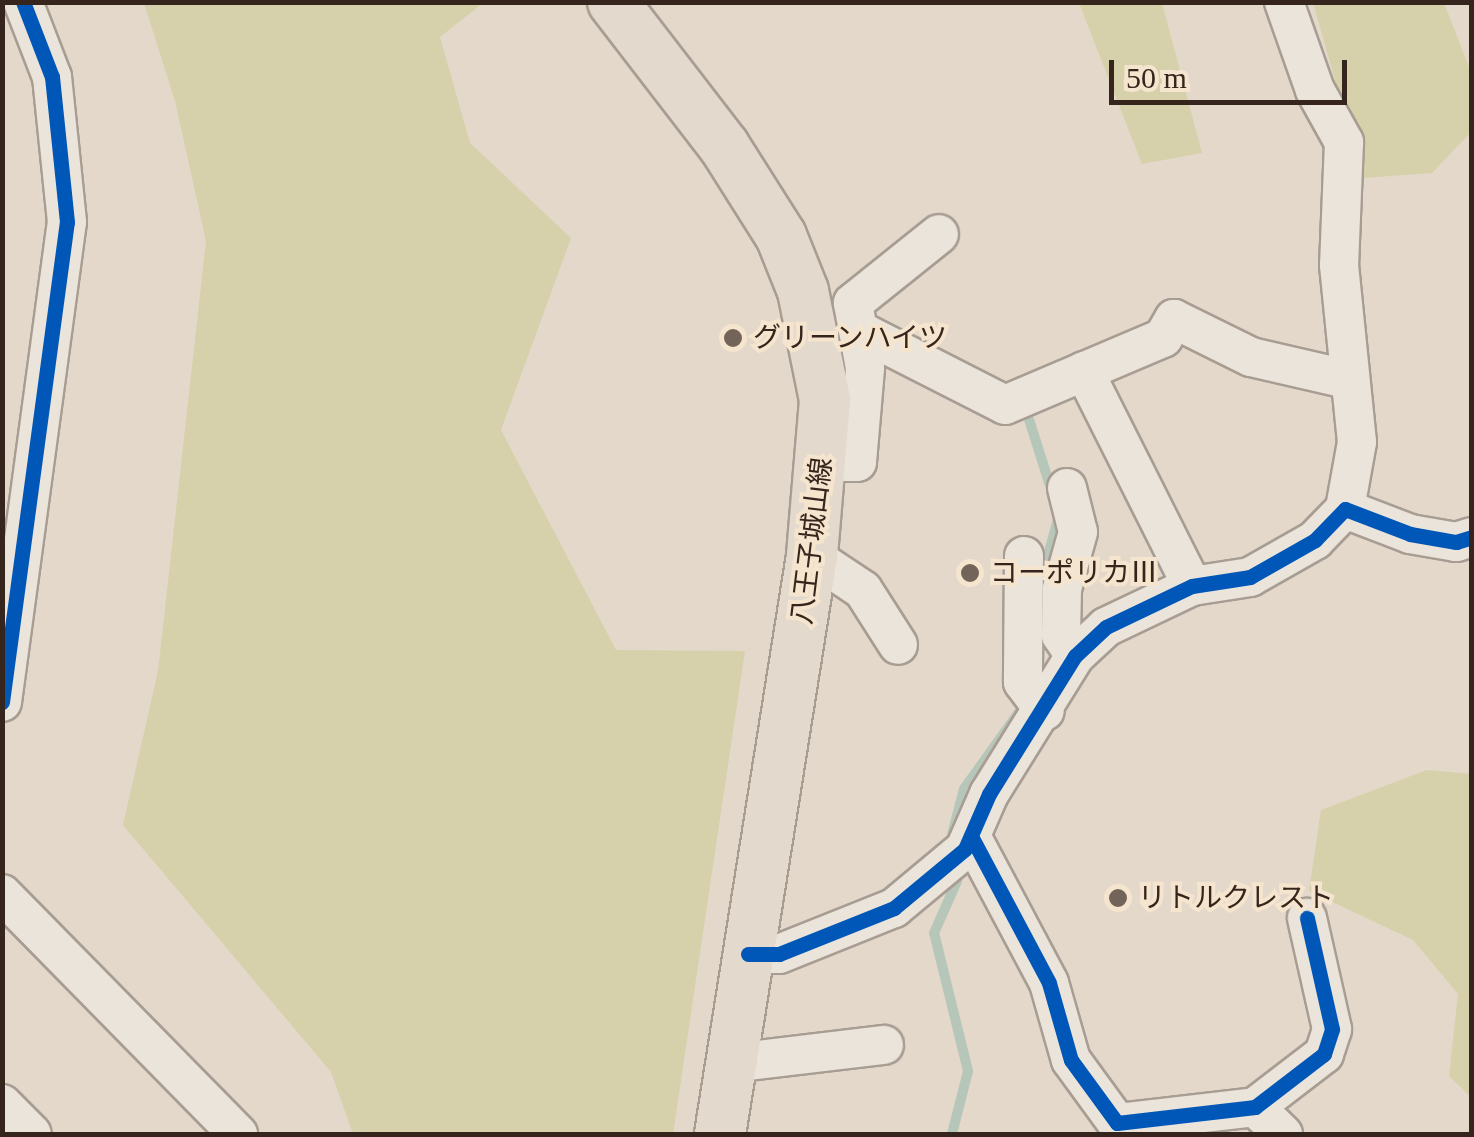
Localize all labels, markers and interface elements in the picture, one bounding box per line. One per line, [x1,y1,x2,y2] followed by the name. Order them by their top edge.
[1114,40,1352,102] scale bar
[1126,61,1187,94] text: 50 m
[753,321,949,355] place label: グリーンハイツ
[722,327,744,349] marker: グリーンハイツ
[785,456,839,626] street label: 八王子城山線
[990,556,1158,590] place label: コーポリカⅢ
[959,562,981,584] marker: コーポリカⅢ
[1138,881,1334,915] place label: リトルクレスト
[1107,887,1129,909] marker: リトルクレスト

